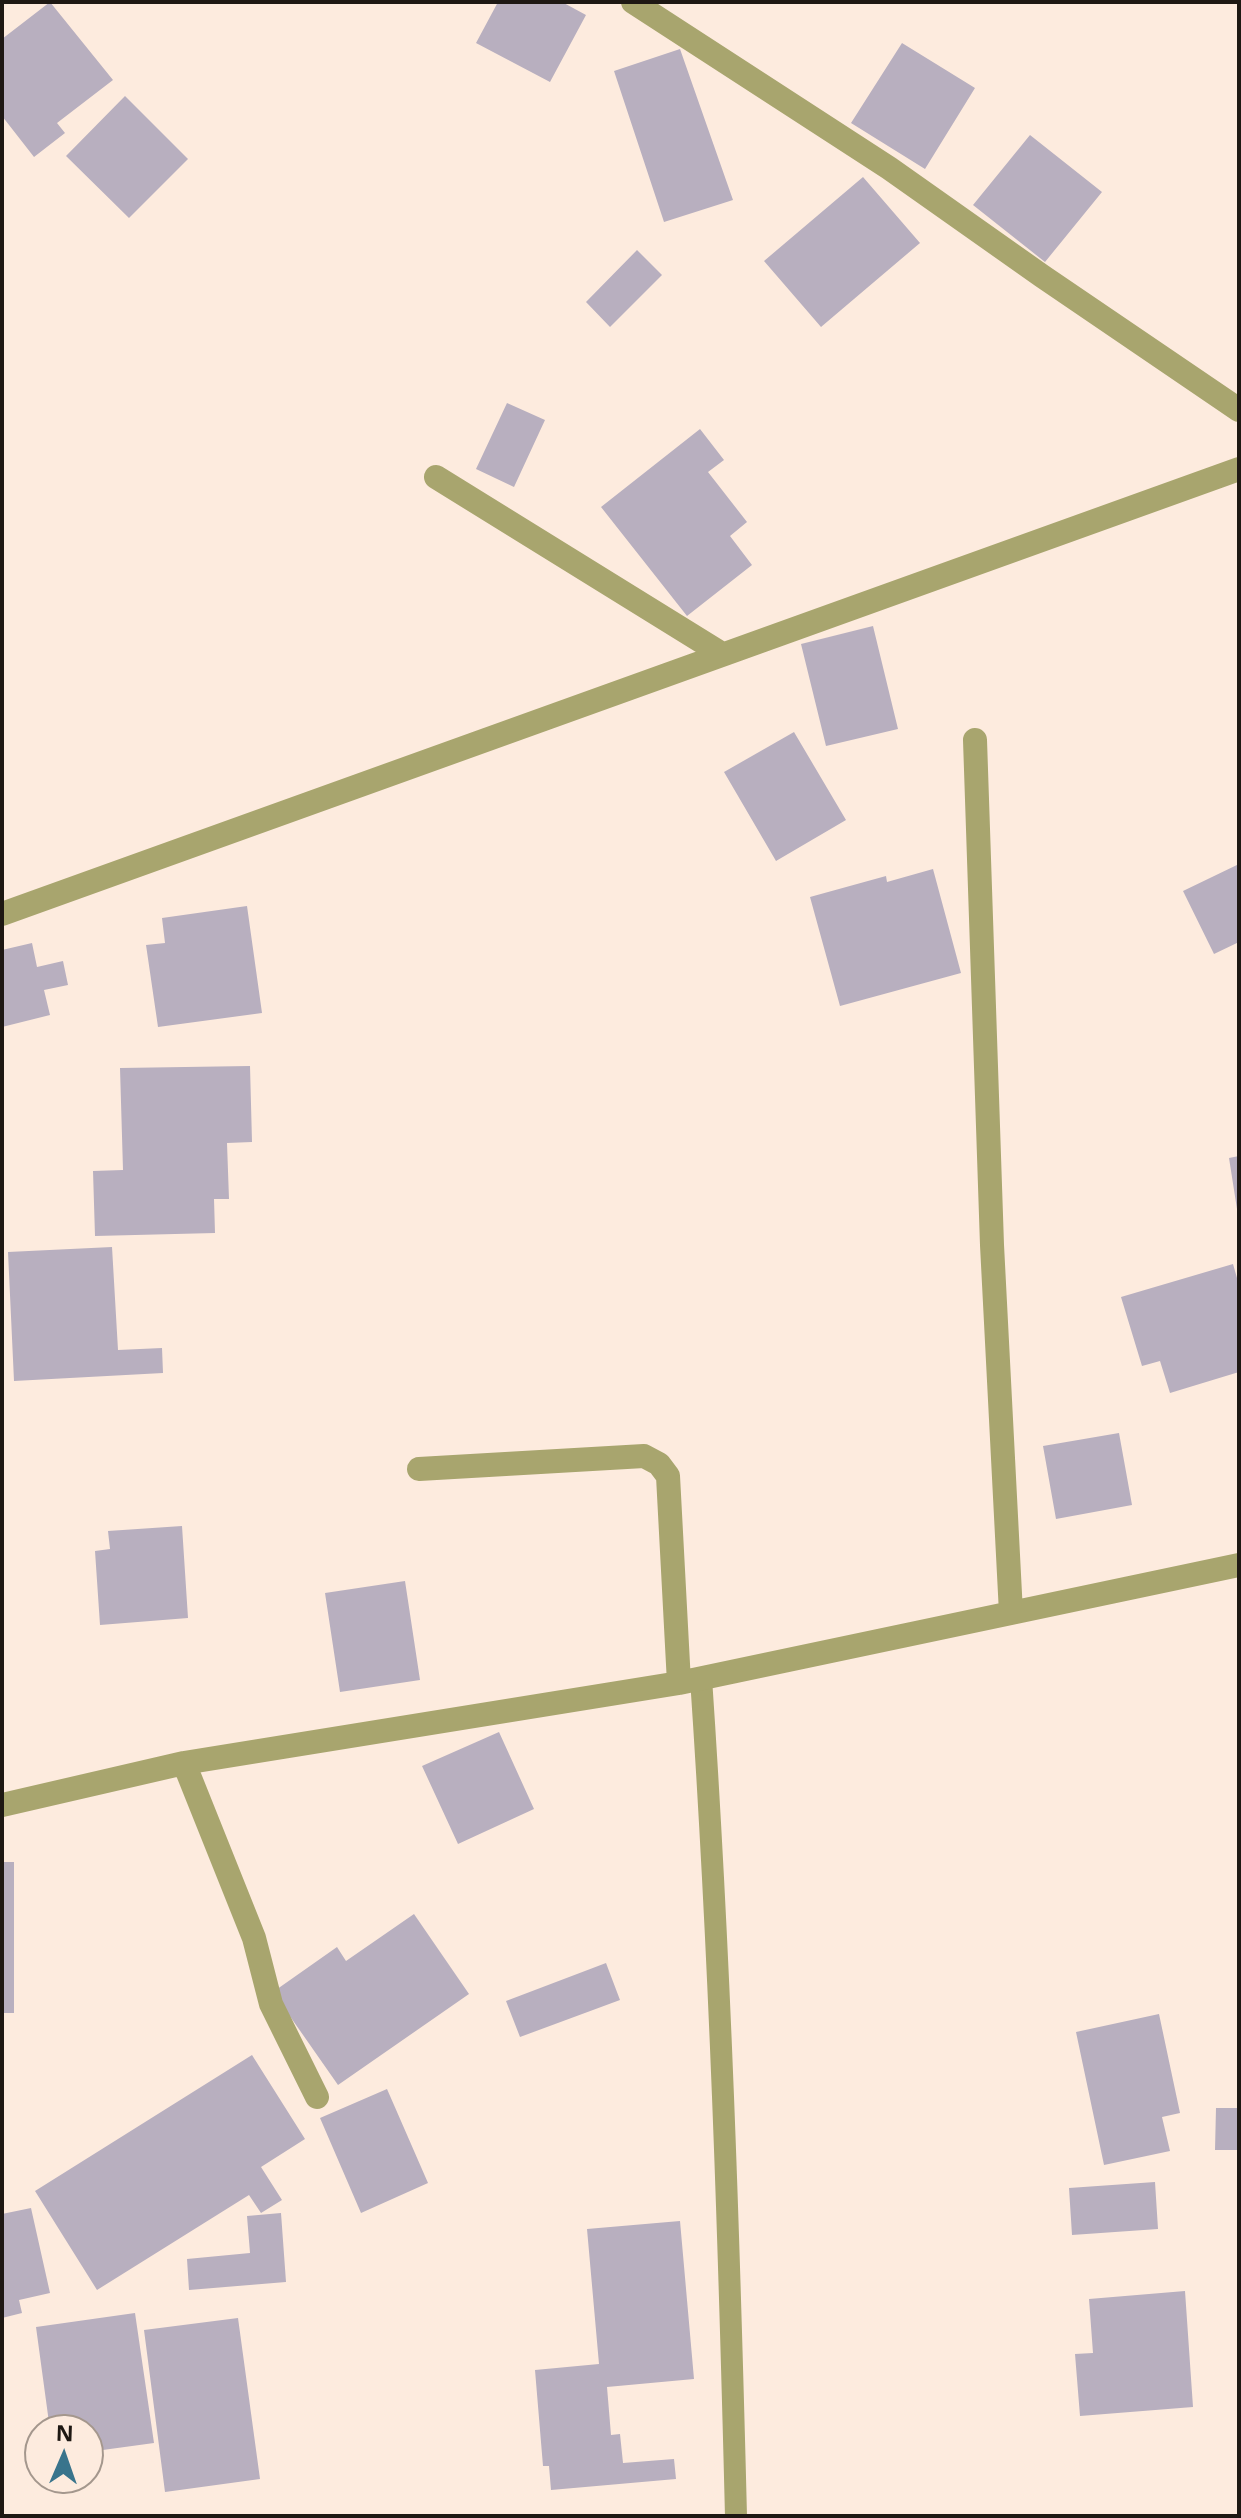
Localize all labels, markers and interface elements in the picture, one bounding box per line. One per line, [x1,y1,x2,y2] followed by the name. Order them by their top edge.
[24,2414,104,2494] north arrow
[55,2417,74,2447] text: N

